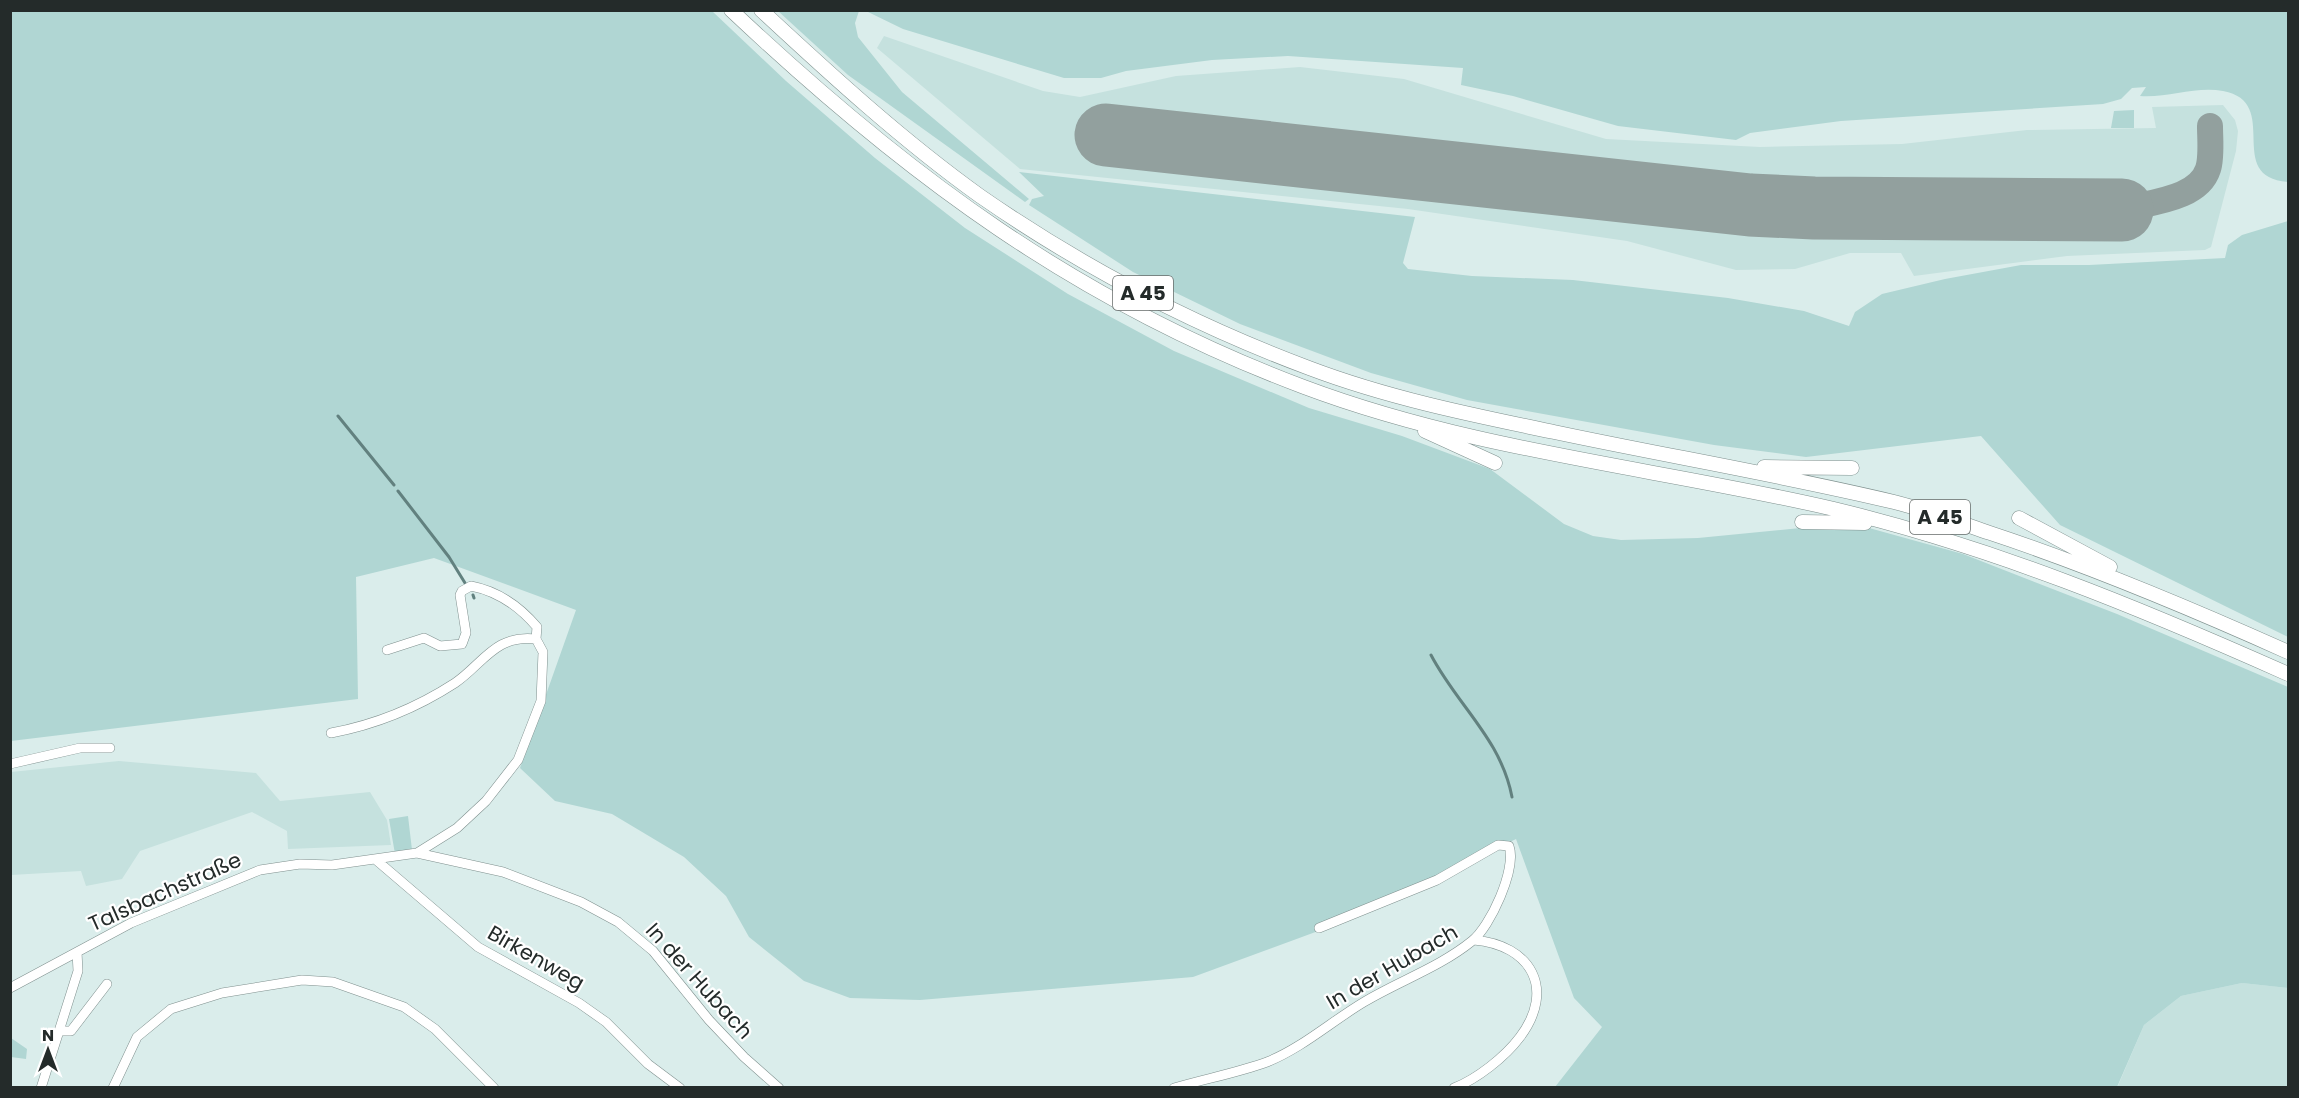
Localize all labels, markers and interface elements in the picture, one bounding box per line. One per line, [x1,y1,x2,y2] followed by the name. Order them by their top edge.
[1113,276,1173,310] road number: A 45
[1910,500,1970,534] road number: A 45
[84,845,246,938] street label: Talsbachstraße
[639,916,759,1045] street label: In der Hubach
[1321,917,1463,1016] street label: In der Hubach
[482,918,590,997] street label: Birkenweg
[18,1020,78,1080] north arrow
[42,1024,54,1047] text: N

